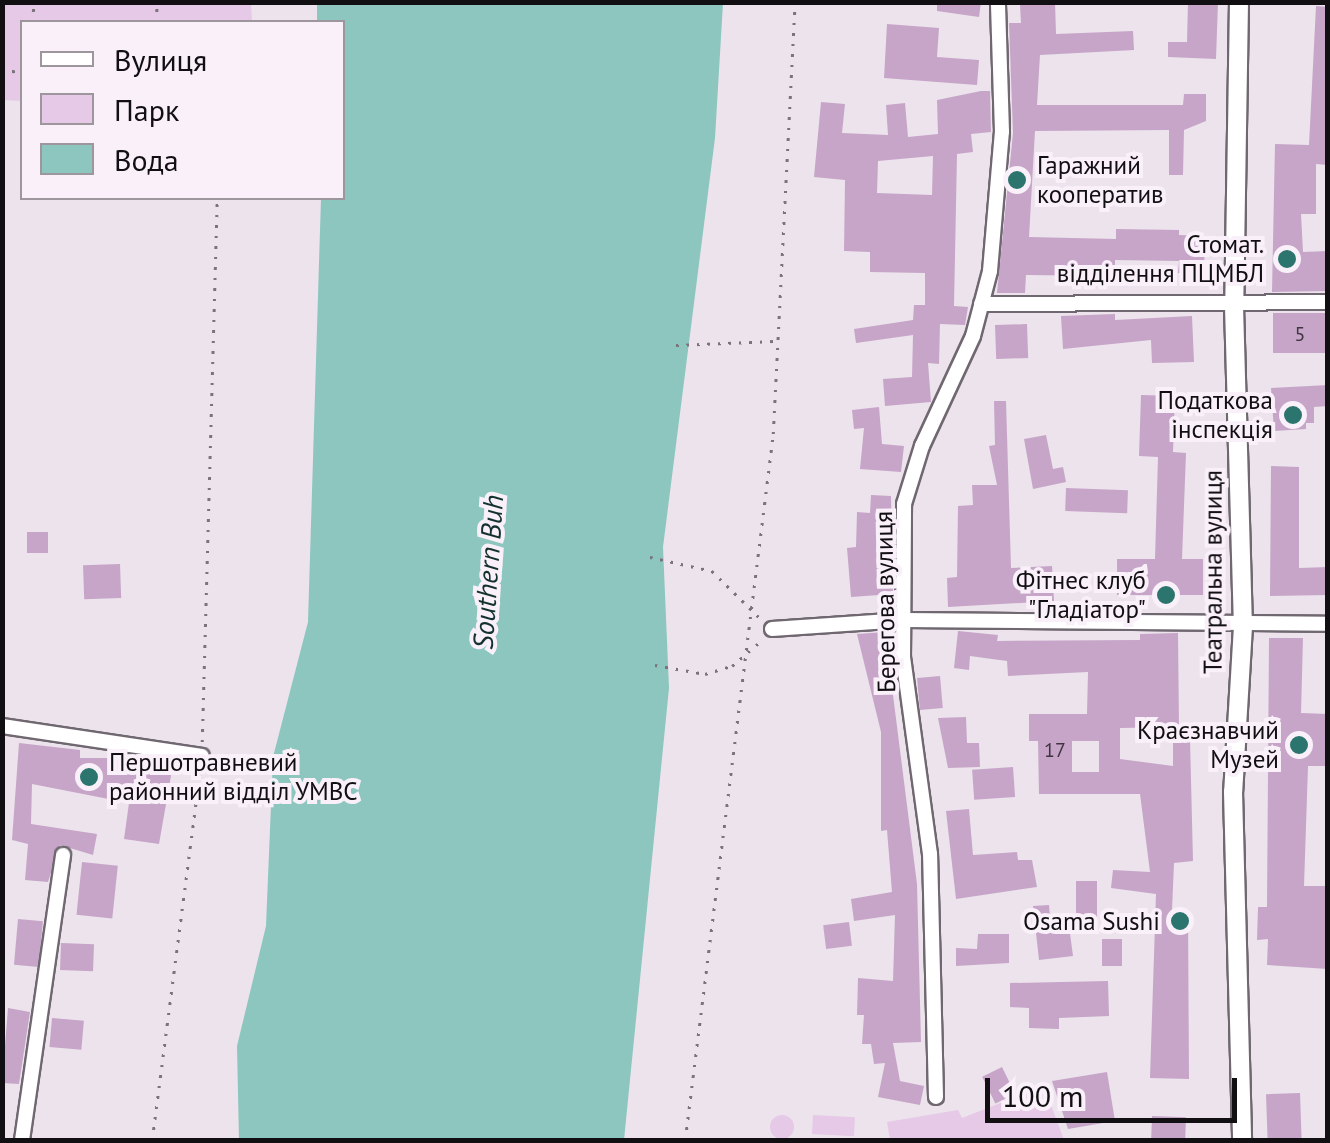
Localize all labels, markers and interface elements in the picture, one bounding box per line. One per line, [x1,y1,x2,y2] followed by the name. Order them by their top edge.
[20,20,345,200] legend
[114,40,207,79] text: Вулиця
[114,90,179,129] text: Парк
[114,140,179,179] text: Вода
[1037,151,1164,210] place label: Гаражний кооператив
[1006,169,1028,191] marker: Гаражний кооператив
[1057,230,1264,289] place label: Стомат. відділення ПЦМБЛ
[1274,246,1300,272] marker: Стомат. відділення ПЦМБЛ
[1295,322,1305,346] house number: 5
[1157,386,1273,445] place label: Податкова інспекція
[1282,404,1304,426] marker: Податкова інспекція
[1198,470,1228,674] street label: Театральна вулиця
[466,494,510,650] water label: Southern Buh
[868,511,902,693] street label: Берегова вулиця
[1016,566,1146,625] place label: Фітнес клуб "Гладіатор"
[1155,584,1177,606] marker: Фітнес клуб "Гладіатор"
[1137,716,1279,775] place label: Краєзнавчий Музей
[1288,734,1310,756] marker: Краєзнавчий Музей
[1044,738,1066,762] house number: 17
[109,748,358,807] place label: Першотравневий районний відділ УМВС
[78,766,100,788] marker: Першотравневий районний відділ УМВС
[1023,906,1160,936] place label: Osama Sushi
[1169,910,1191,932] marker: Osama Sushi
[990,1058,1242,1120] scale bar
[1002,1076,1083,1115] text: 100 m

